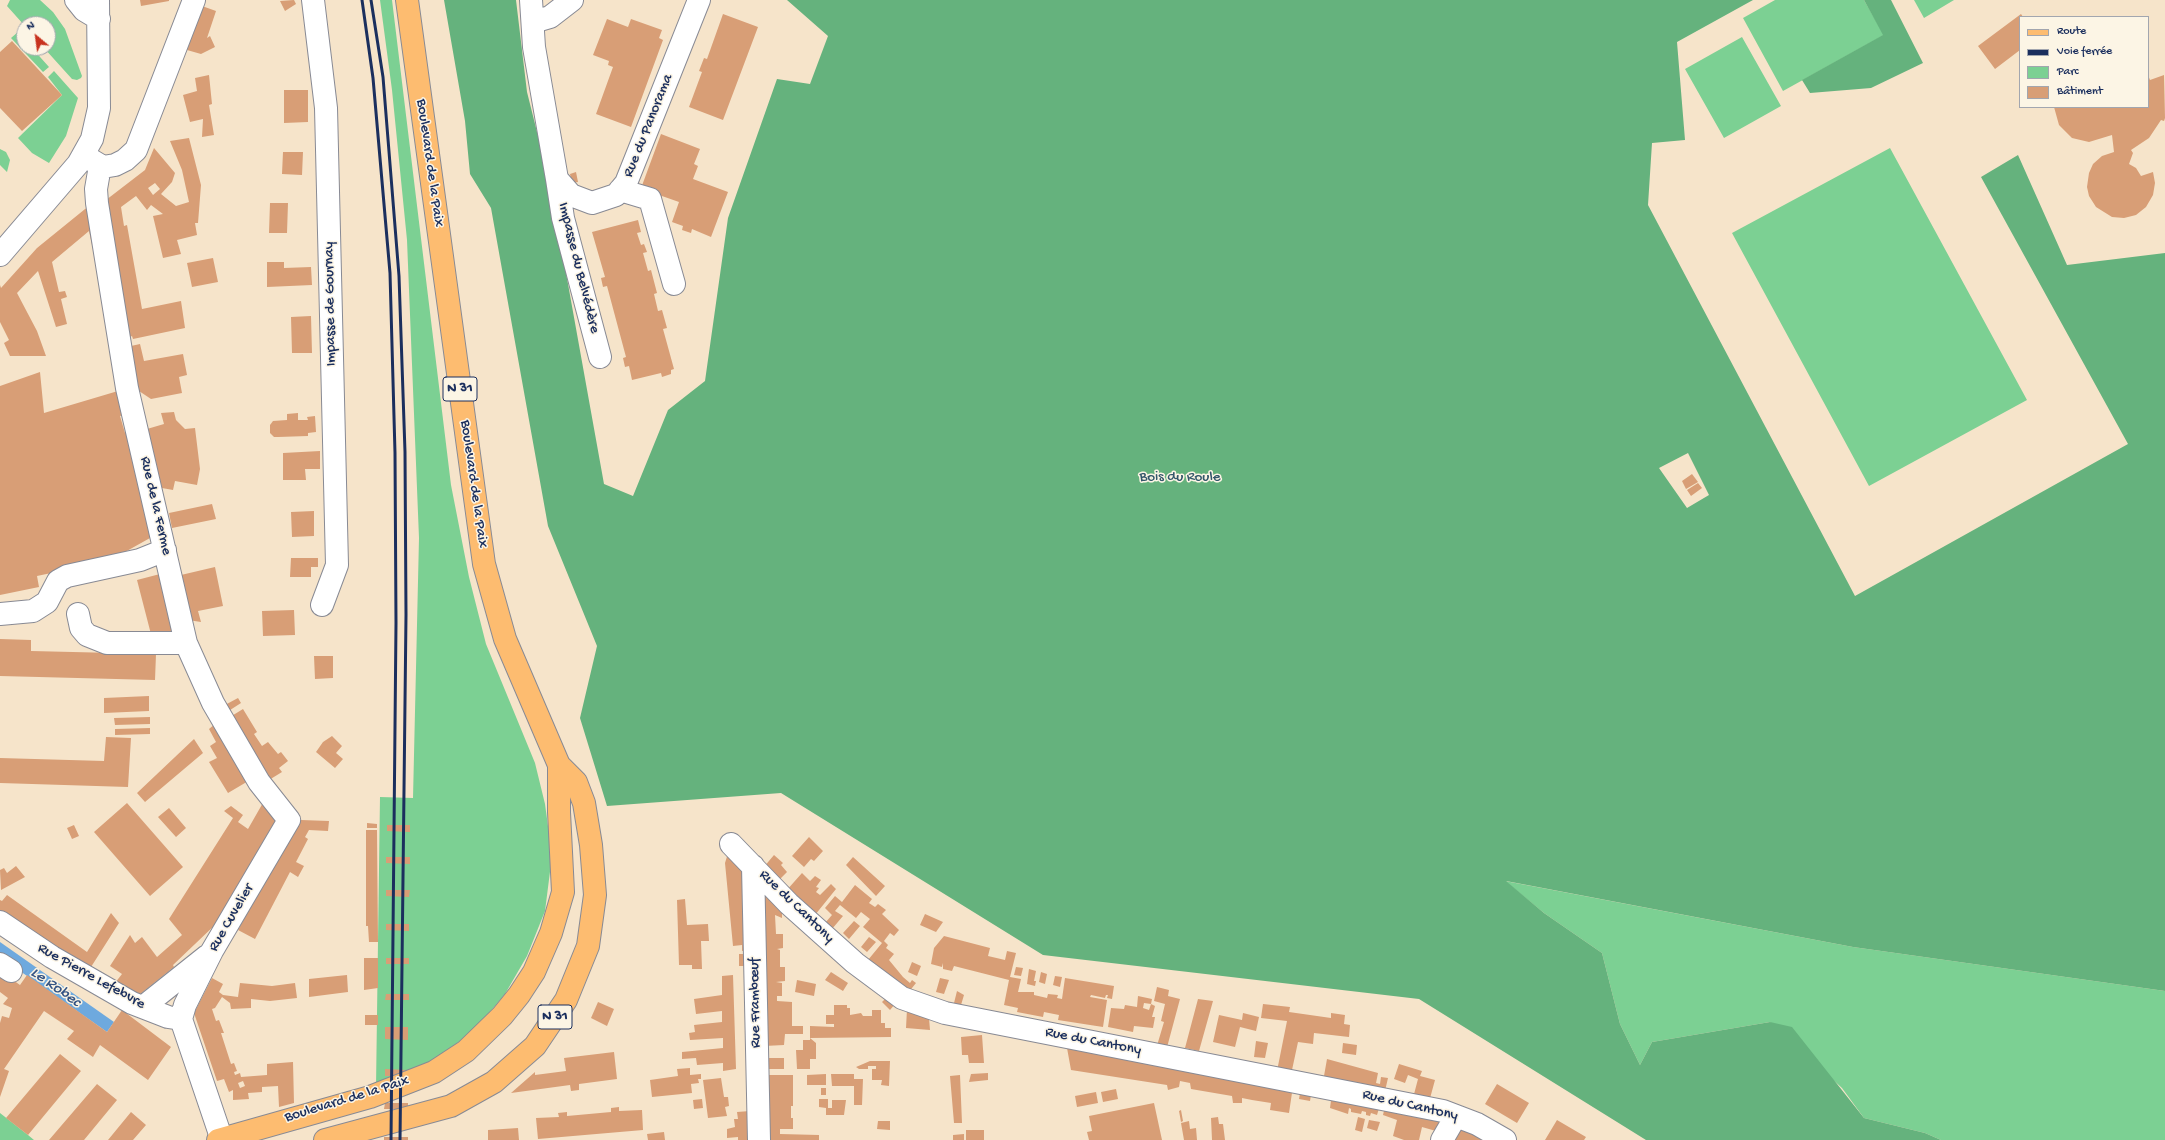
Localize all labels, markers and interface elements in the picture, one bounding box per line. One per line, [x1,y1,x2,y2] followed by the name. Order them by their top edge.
[16,16,56,56] north arrow
[2019,16,2149,108] legend
[25,19,37,33] text: N
[2057,25,2086,39] text: Route
[2057,45,2112,59] text: Voie ferrée
[2057,65,2079,79] text: Parc
[620,72,678,180] street label: Rue du Panorama
[2057,85,2103,99] text: Bâtiment
[411,98,447,228] street label: Boulevard de la Paix
[553,201,603,335] street label: Impasse du Belvédère
[321,241,341,367] street label: Impasse de Gournay
[443,377,477,401] road number: N 31
[455,419,491,549] street label: Boulevard de la Paix
[135,455,175,557] street label: Rue de la Ferme
[1140,469,1220,487] park label: Bois du Roule
[755,867,837,947] street label: Rue du Cantony
[205,881,259,955] street label: Rue Cuvelier
[34,940,148,1014] street label: Rue Pierre Lefebvre
[746,958,766,1048] street label: Rue Frambœuf
[26,964,84,1012] water label: Le Robec
[538,1005,572,1029] road number: N 31
[1043,1024,1143,1060] street label: Rue du Cantony
[283,1073,411,1127] street label: Boulevard de la Paix
[1360,1086,1460,1126] street label: Rue du Cantony

